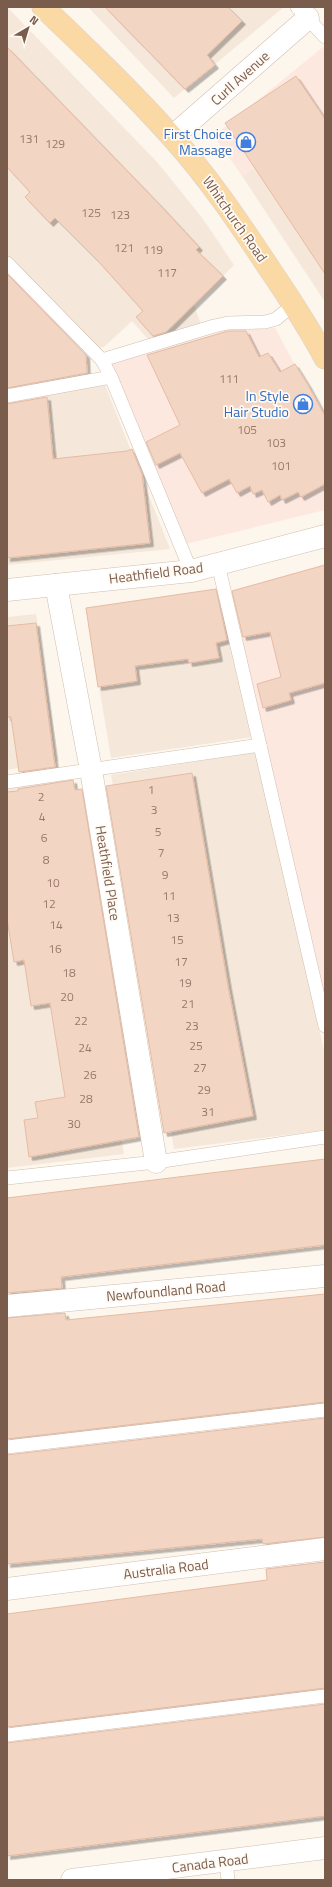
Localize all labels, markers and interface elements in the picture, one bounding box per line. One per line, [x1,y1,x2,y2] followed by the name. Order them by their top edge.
[8,8,48,48] north arrow
[26,11,42,29] text: N
[205,45,274,110] street label: Curll Avenue
[164,123,232,160] place label: First Choice Massage
[19,129,39,148] house number: 131
[235,131,257,153] shop icon: First Choice Massage
[45,134,65,153] house number: 129
[198,171,273,266] street label: Whitchurch Road
[81,203,101,222] house number: 125
[110,205,130,224] house number: 123
[114,238,134,257] house number: 121
[143,240,163,259] house number: 119
[157,263,177,282] house number: 117
[219,369,239,388] house number: 111
[224,385,289,422] place label: In Style Hair Studio
[292,393,314,415] shop icon: In Style Hair Studio
[237,420,257,439] house number: 105
[266,433,286,452] house number: 103
[271,456,291,475] house number: 101
[108,556,204,589] street label: Heathfield Road
[148,780,154,799] house number: 1
[38,787,44,806] house number: 2
[151,800,157,819] house number: 3
[39,807,46,826] house number: 4
[155,822,162,841] house number: 5
[91,824,126,922] street label: Heathfield Place
[41,828,48,847] house number: 6
[158,843,164,862] house number: 7
[43,850,50,869] house number: 8
[162,865,169,884] house number: 9
[46,873,60,892] house number: 10
[162,886,176,905] house number: 11
[42,894,56,913] house number: 12
[166,908,180,927] house number: 13
[49,915,63,934] house number: 14
[170,930,184,949] house number: 15
[48,939,62,958] house number: 16
[174,952,188,971] house number: 17
[62,963,76,982] house number: 18
[178,973,192,992] house number: 19
[60,987,74,1006] house number: 20
[181,994,195,1013] house number: 21
[74,1011,88,1030] house number: 22
[185,1016,199,1035] house number: 23
[189,1036,203,1055] house number: 25
[78,1038,92,1057] house number: 24
[193,1058,207,1077] house number: 27
[83,1065,97,1084] house number: 26
[197,1080,211,1099] house number: 29
[79,1089,93,1108] house number: 28
[201,1102,215,1121] house number: 31
[67,1114,81,1133] house number: 30
[105,1275,227,1306] street label: Newfoundland Road
[122,1553,210,1584] street label: Australia Road
[170,1847,249,1878] street label: Canada Road

